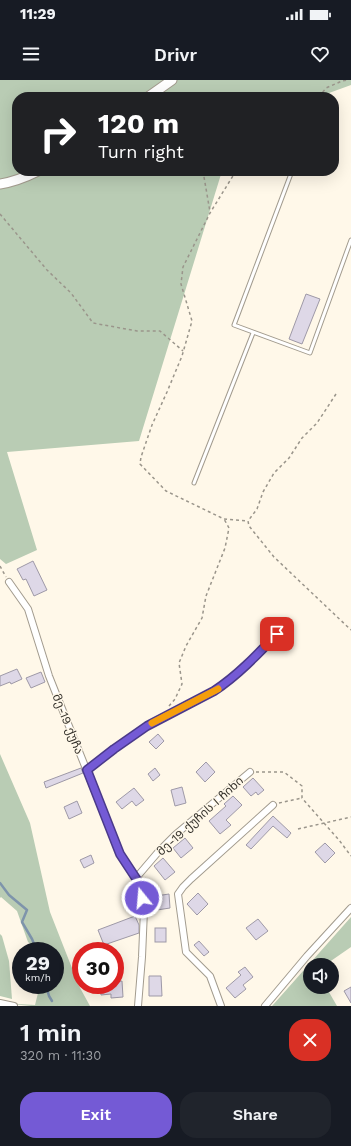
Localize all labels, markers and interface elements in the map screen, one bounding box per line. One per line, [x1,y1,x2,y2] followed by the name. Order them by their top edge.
[20,5,56,23] text: 11:29
[20,43,42,65] icon: menu
[309,43,331,65] icon: heart
[154,44,197,65] text: Drivr
[98,107,179,140] text: 120 m
[32,108,84,160] icon: right
[98,141,184,162] text: Turn right
[260,617,294,651] pin
[266,623,288,645] icon: arrive
[50,692,86,756] street label: მე-19 ქუჩა
[154,773,246,858] street label: მე-19 ქუჩის I ჩიხი
[121,877,163,919] position arrow
[72,942,124,994] speed limit sign: 30
[26,951,50,975] text: 29
[303,958,339,994] map controls
[303,958,339,994] button: sound
[25,972,51,983] text: km/h
[20,1019,82,1047] text: 1 min
[289,1019,331,1061] button: close
[20,1048,101,1063] text: 320 m · 11:30
[20,1092,172,1138] button: Exit
[180,1092,331,1138] button: Share

